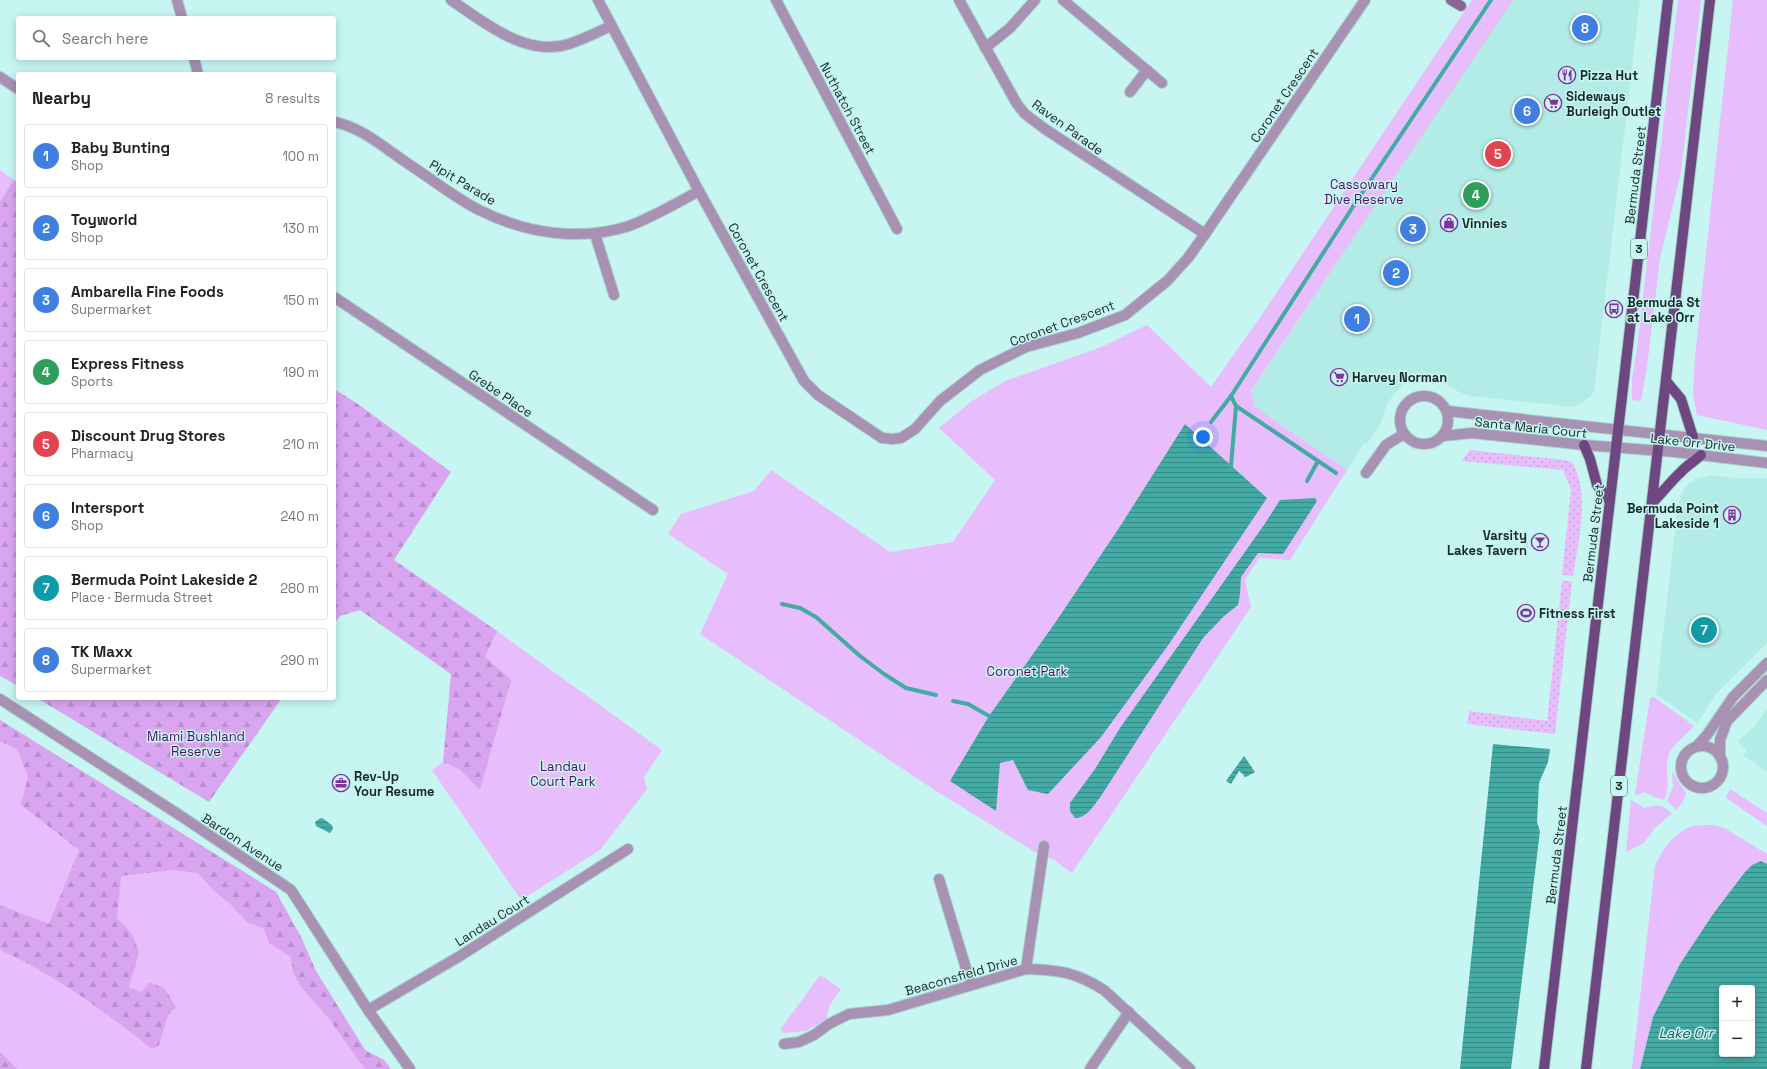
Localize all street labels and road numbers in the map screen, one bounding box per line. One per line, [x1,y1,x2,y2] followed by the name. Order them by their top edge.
[1246,45,1322,146] street label: Coronet Crescent
[816,59,879,157] street label: Nuthatch Street
[1029,96,1107,159] street label: Raven Parade
[1621,125,1650,225] street label: Bermuda Street
[426,156,499,209] street label: Pipit Parade
[724,220,793,325] street label: Coronet Crescent
[1631,239,1647,259] road number: 3
[1007,297,1117,350] street label: Coronet Crescent
[465,366,536,421] street label: Grebe Place
[1474,413,1588,442] street label: Santa Maria Court
[1650,430,1736,455] street label: Lake Orr Drive
[1579,483,1608,583] street label: Bermuda Street
[1611,776,1627,796] road number: 3
[1542,805,1571,905] street label: Bermuda Street
[199,810,287,875] street label: Bardon Avenue
[452,891,533,950] street label: Landau Court
[903,951,1019,1000] street label: Beaconsfield Drive

